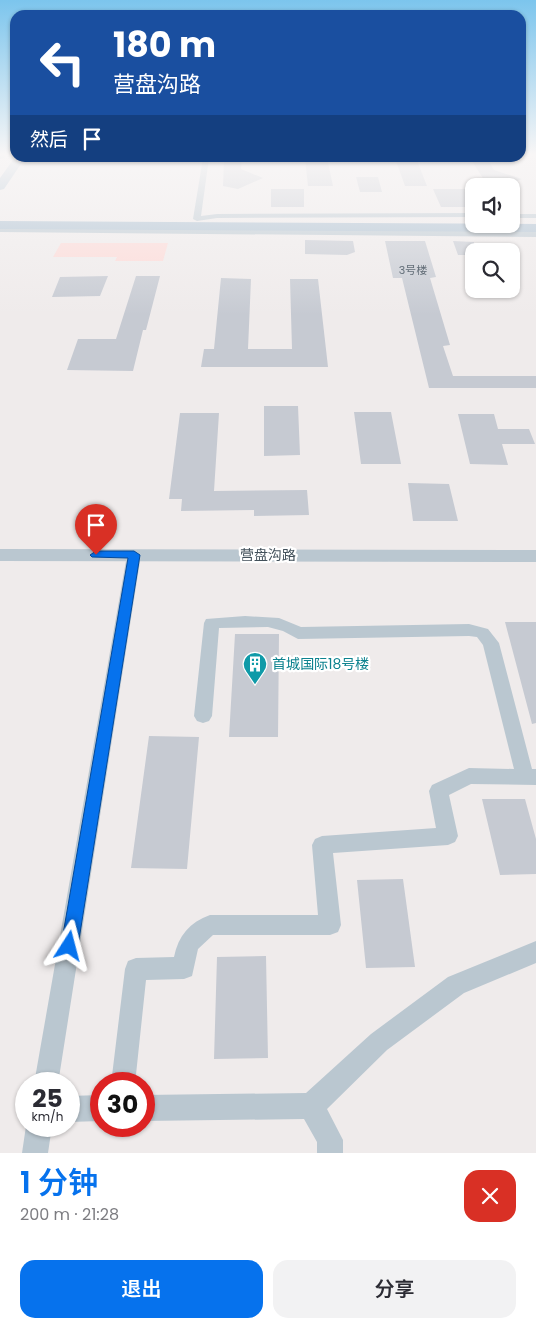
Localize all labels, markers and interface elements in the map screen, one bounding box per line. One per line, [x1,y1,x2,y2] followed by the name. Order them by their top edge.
[113,20,216,69] text: 180 m
[30,30,95,95] icon: left
[113,69,201,100] text: 营盘沟路
[78,125,106,153] icon: arrive
[30,126,68,153] text: 然后
[465,178,520,298] map controls
[465,178,520,233] button: sound
[465,243,520,298] button: search
[399,262,427,278] house number: 3号楼
[75,504,117,555] pin
[82,511,110,539] icon: arrive
[240,545,296,565] street label: 营盘沟路
[242,651,268,685] building icon: 首城国际18号楼
[272,654,369,674] place label: 首城国际18号楼
[42,919,94,971] position arrow
[90,1072,155,1137] speed limit sign: 30
[32,1081,63,1116] text: 25
[32,1108,63,1125] text: km/h
[20,1161,98,1204] text: 1 分钟
[464,1170,516,1222] button: close
[20,1203,119,1226] text: 200 m · 21:28
[20,1260,263,1318] button: 退出
[273,1260,516,1318] button: 分享

